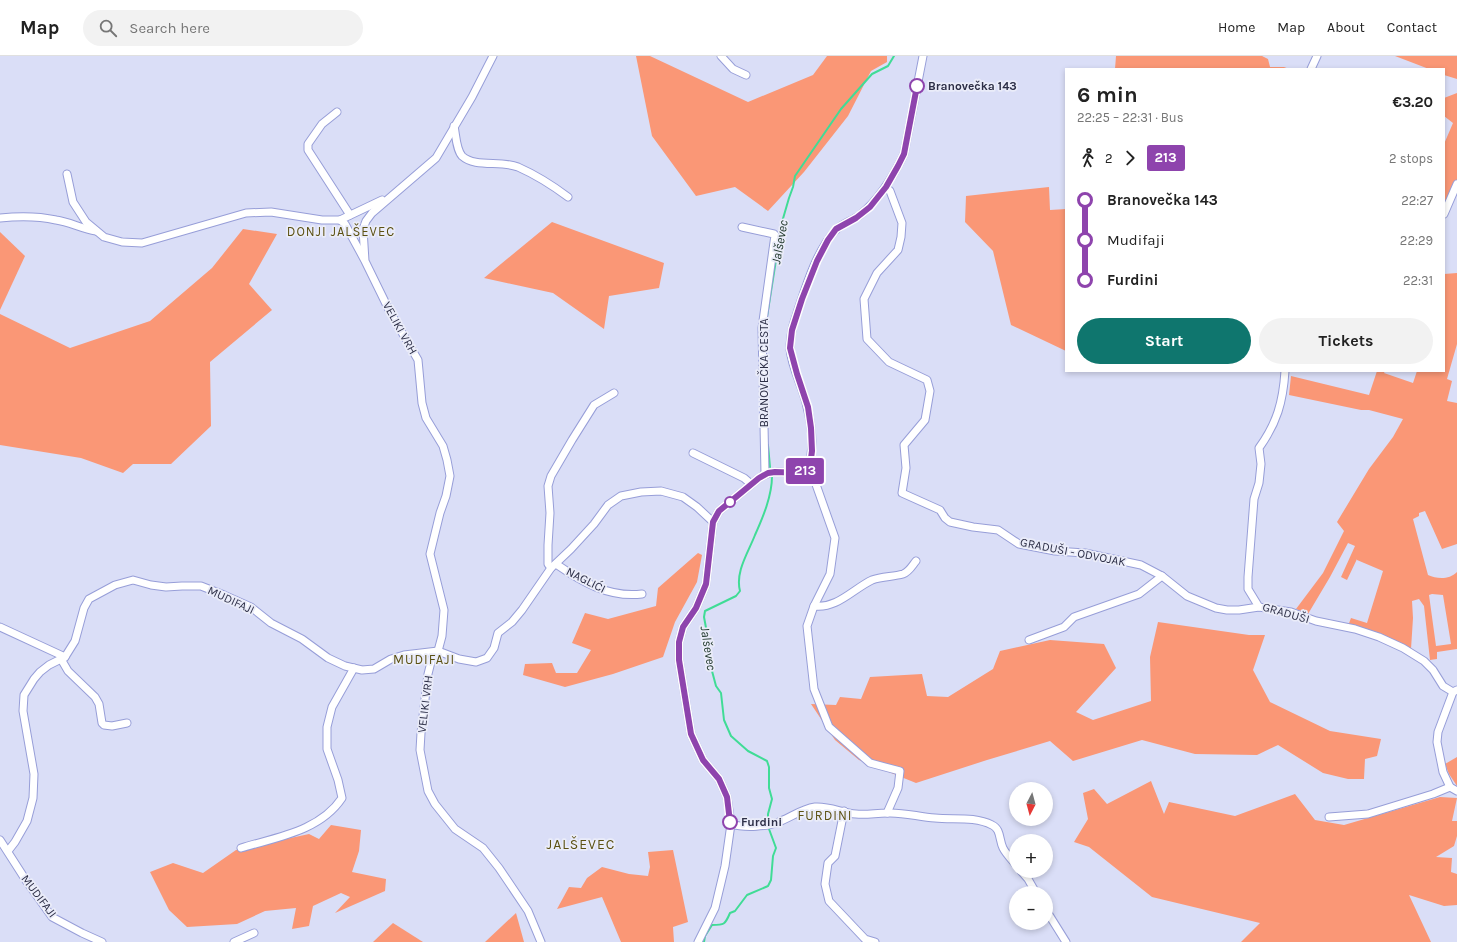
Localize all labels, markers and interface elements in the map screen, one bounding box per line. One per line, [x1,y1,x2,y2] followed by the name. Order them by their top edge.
[83,10,363,46] search box
[20,17,59,39] text: Map
[97,17,119,39] icon: search
[129,19,210,37] text: Search here
[1218,19,1255,36] text: Home
[1277,19,1305,36] text: Map
[1327,19,1365,36] text: About
[1387,19,1437,36] text: Contact
[909,78,925,94] marker: Branovečka 143
[928,79,1017,93] place label: Branovečka 143
[1077,82,1138,108] text: 6 min
[1392,93,1433,111] text: €3.20
[1077,110,1184,125] text: 22:25 – 22:31 · Bus
[1077,147,1099,169] icon: walk
[1119,147,1141,169] icon: forward
[1155,149,1177,166] text: 213
[1105,151,1113,166] text: 2
[1389,151,1433,166] text: 2 stops
[1107,191,1218,209] text: Branovečka 143
[1401,193,1433,208] text: 22:27
[768,219,791,265] water label: Jalševec
[287,223,395,239] district label: DONJI JALŠEVEC
[1107,231,1165,249] text: Mudifaji
[1400,233,1433,248] text: 22:29
[1107,271,1159,289] text: Furdini
[1403,273,1433,288] text: 22:31
[380,299,420,357] street label: VELIKI VRH
[756,318,771,428] street label: BRANOVEČKA CESTA
[1077,318,1251,364] button: Start
[1259,318,1433,364] button: Tickets
[782,458,828,484] line badge: 213
[794,462,816,479] text: 213
[724,496,736,508] unlabelled marker
[1019,534,1128,569] street label: GRADUŠI - ODVOJAK
[564,563,609,596] street label: NAGLIĆI
[205,583,257,617] street label: MUDIFAJI
[1261,599,1311,626] street label: GRADUŠI
[698,625,719,671] water label: Jalševec
[393,652,455,667] district label: MUDIFAJI
[415,674,435,734] street label: VELIKI VRH
[1009,782,1053,826] north arrow
[1009,782,1053,930] map controls
[797,808,853,823] district label: FURDINI
[722,814,738,830] marker: Furdini
[741,815,782,829] place label: Furdini
[1009,834,1053,878] button: +
[547,836,615,853] district label: JALŠEVEC
[18,872,60,920] street label: MUDIFAJI
[1009,886,1053,930] button: −

